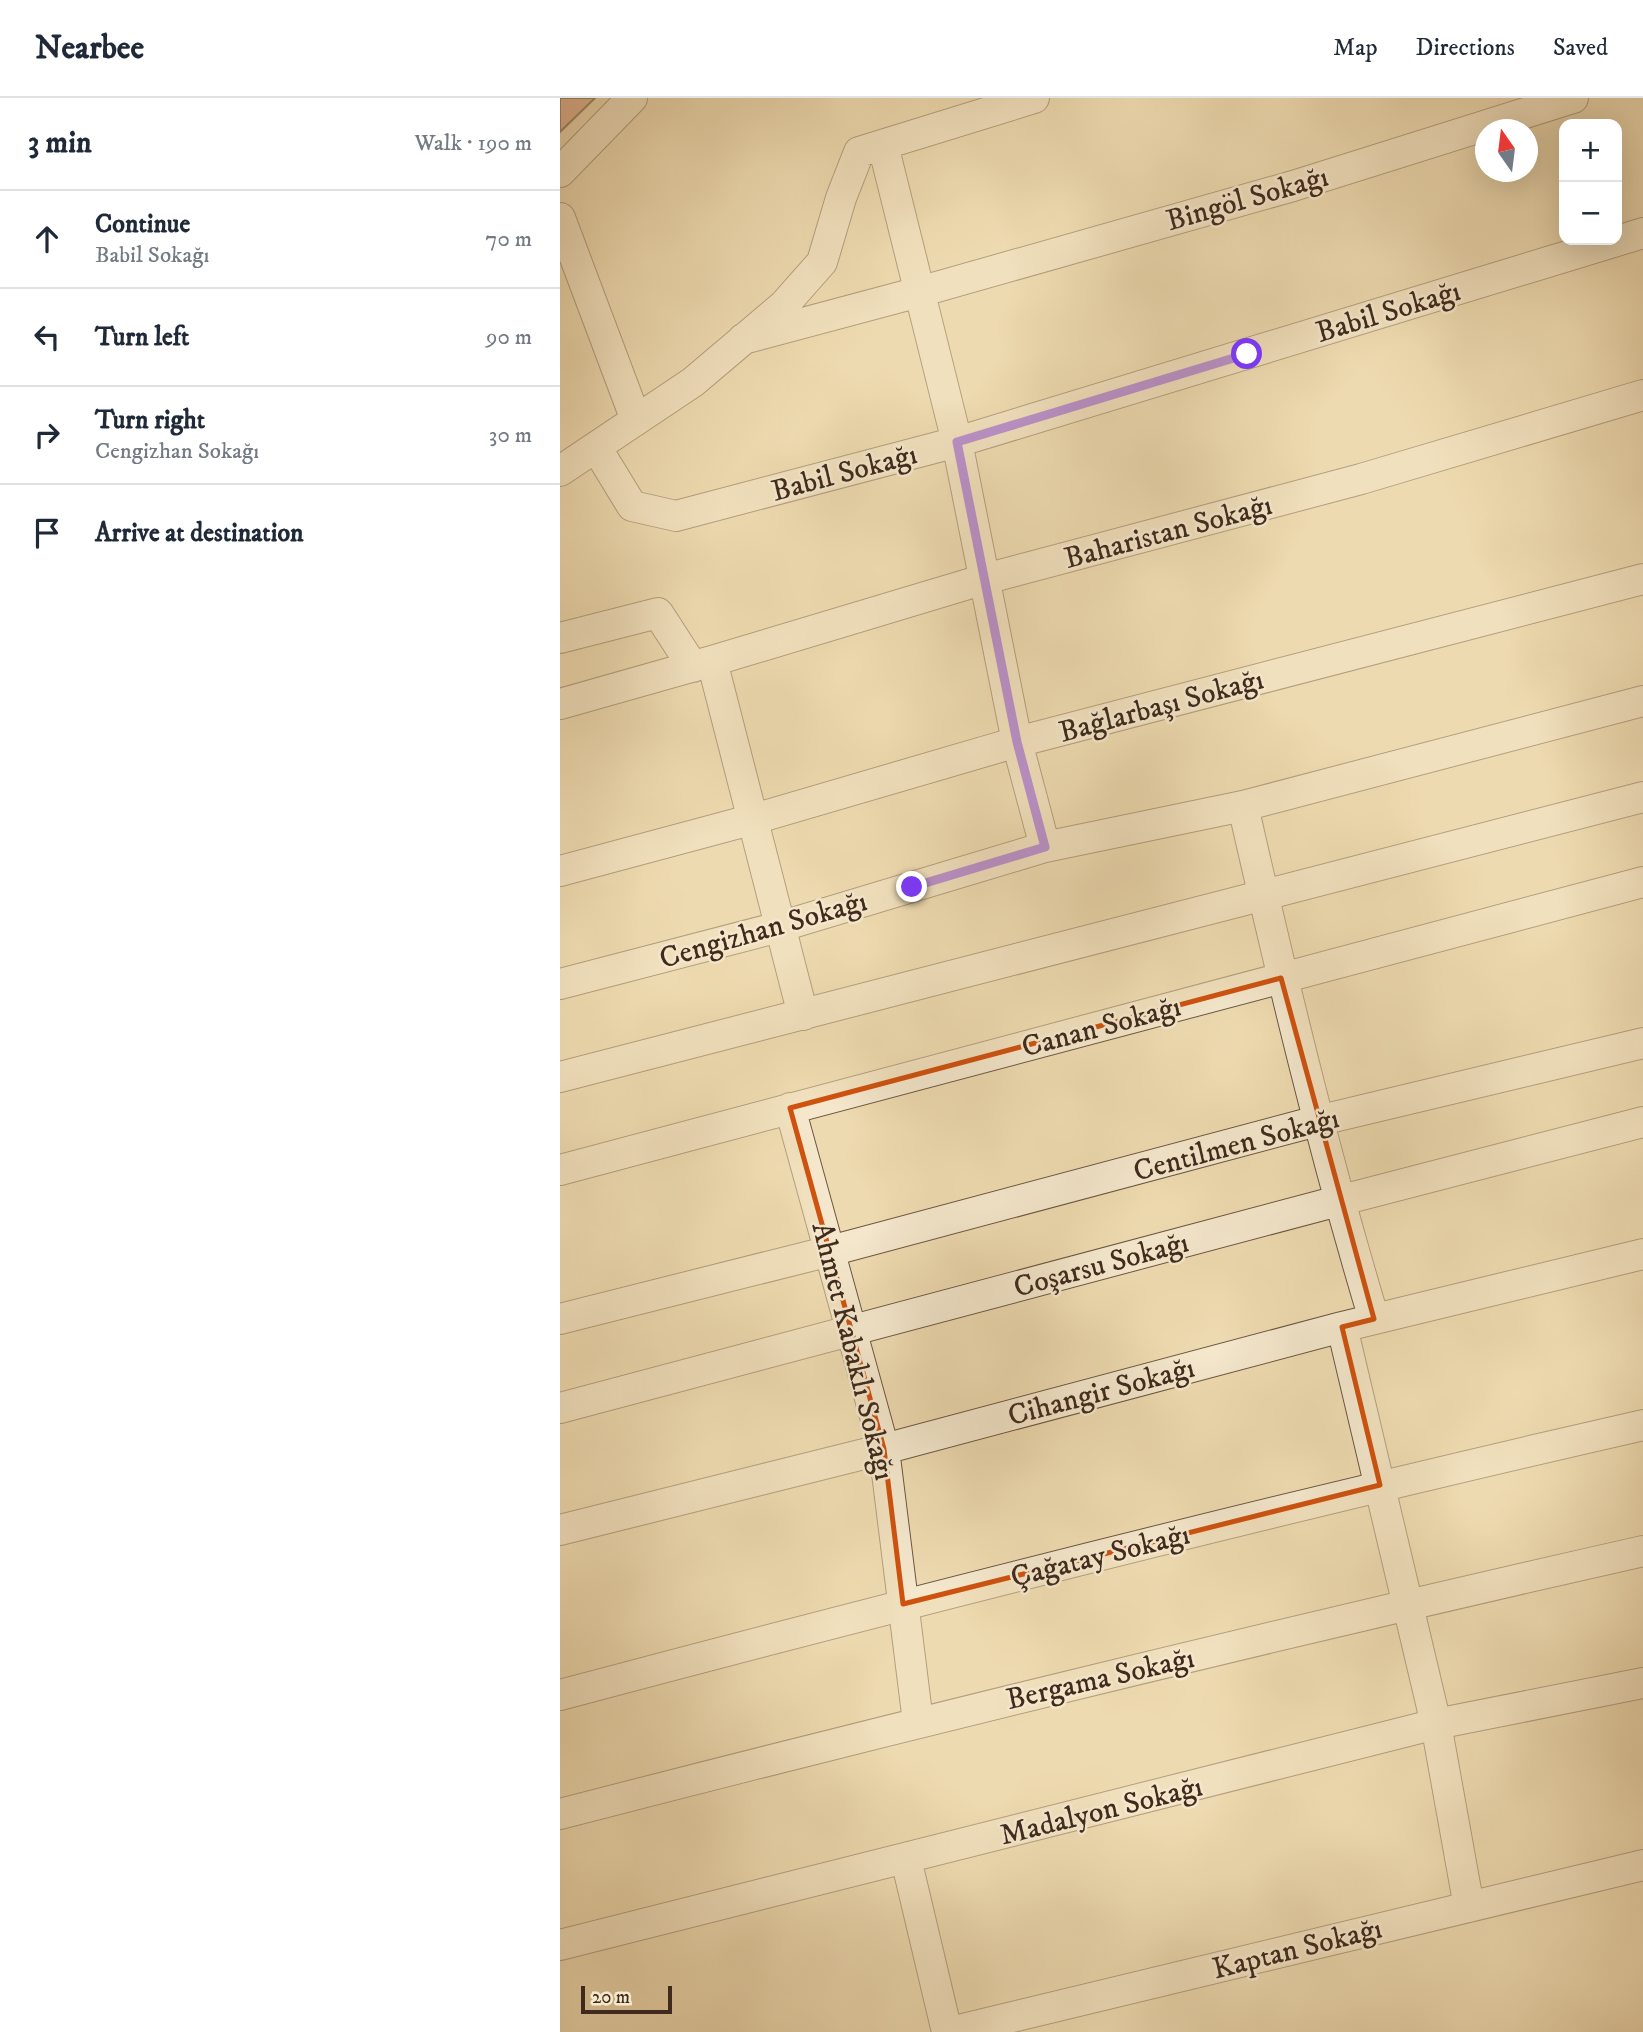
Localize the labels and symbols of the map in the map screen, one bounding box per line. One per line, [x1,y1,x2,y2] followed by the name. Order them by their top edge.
[1475,119,1538,182] north arrow
[1162,159,1333,240] street label: Bingöl Sokağı
[1312,273,1465,352] street label: Babil Sokağı
[1231,338,1262,369] route start
[768,436,921,511] street label: Babil Sokağı
[1060,487,1276,578] street label: Baharistan Sokağı
[1055,661,1268,752] street label: Bağlarbaşı Sokağı
[896,871,927,902] route end
[655,883,871,978] street label: Cengizhan Sokağı
[1018,988,1185,1066] street label: Canan Sokağı
[1130,1100,1343,1191] street label: Centilmen Sokağı
[803,1219,902,1484] street label: Ahmet Kabaklı Sokağı
[1010,1224,1193,1307] street label: Coşarsu Sokağı
[1004,1350,1199,1435] street label: Cihangir Sokağı
[1007,1516,1194,1597] street label: Çağatay Sokağı
[1003,1640,1198,1719] street label: Bergama Sokağı
[996,1768,1207,1855] street label: Madalyon Sokağı
[1209,1911,1386,1988] street label: Kaptan Sokağı
[581,1983,672,2015] scale bar

